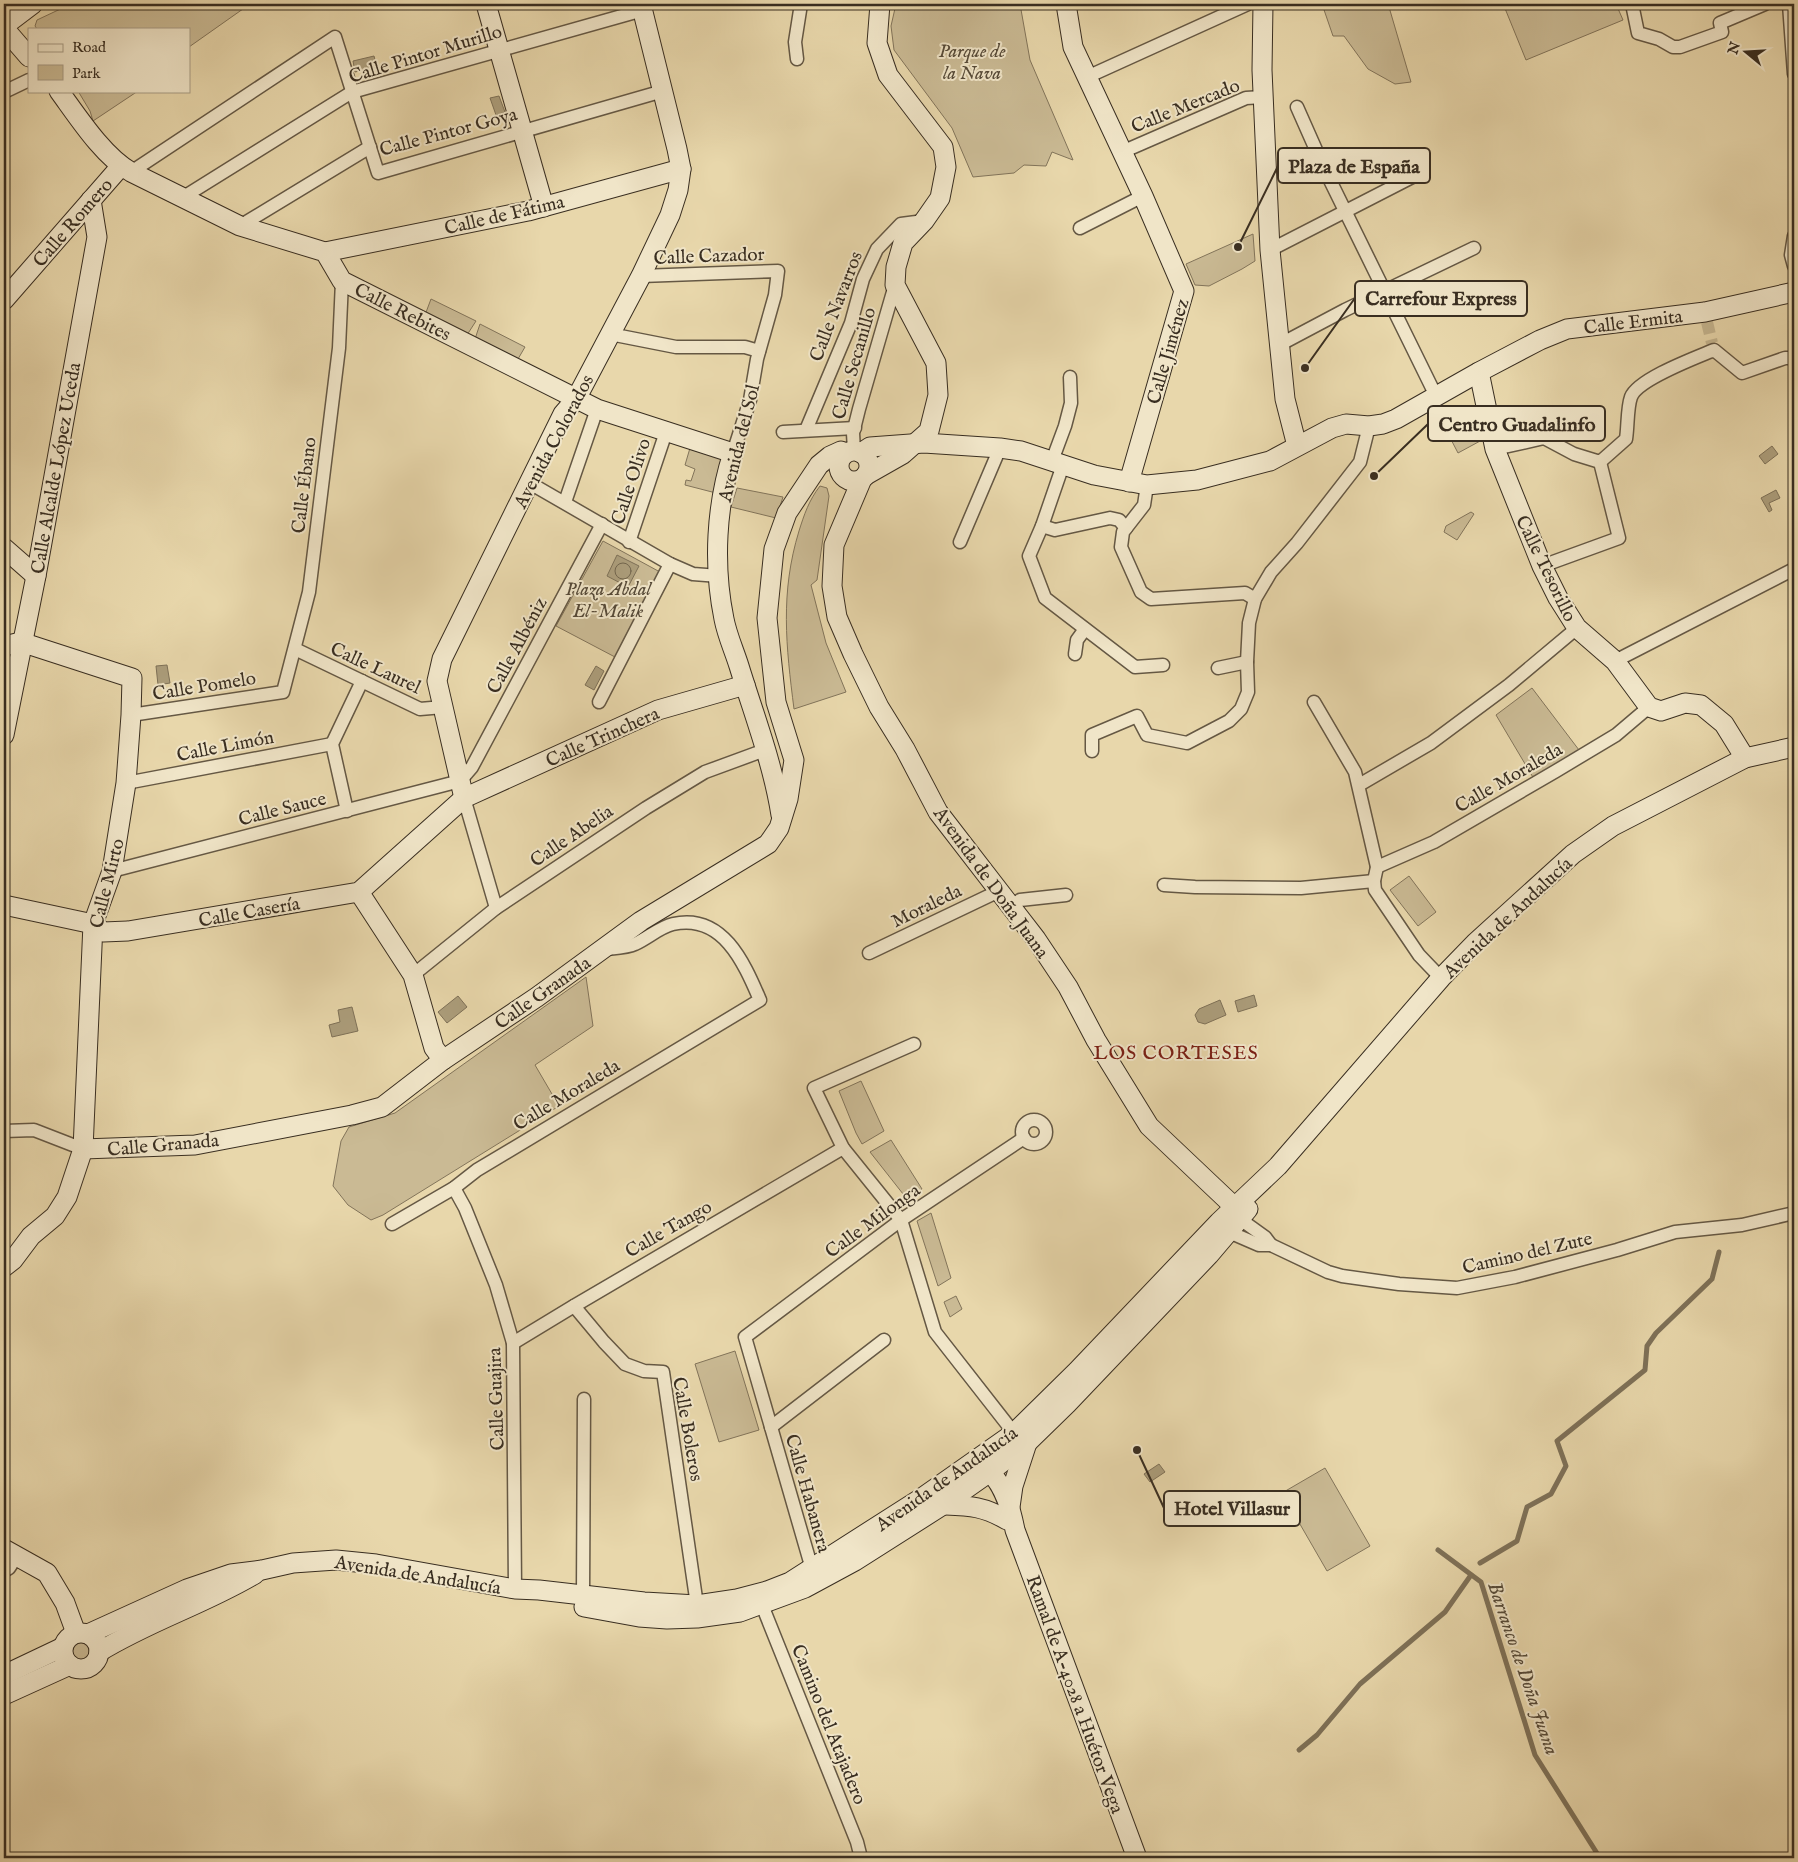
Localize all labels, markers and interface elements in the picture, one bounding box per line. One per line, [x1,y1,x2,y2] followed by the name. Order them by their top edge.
[346,20,505,90] street label: Calle Pintor Murillo
[28,28,190,92] legend
[1720,28,1770,78] north arrow
[72,38,107,57] text: Road
[938,40,1006,86] park label: Parque de la Nava
[1724,40,1745,58] text: N
[72,64,102,83] text: Park
[1128,74,1244,140] street label: Calle Mercado
[377,103,521,163] street label: Calle Pintor Goya
[1278,148,1430,183] callout: Plaza de España
[1288,155,1420,180] text: Plaza de España
[28,174,119,273] street label: Calle Romero
[442,190,568,241] street label: Calle de Fátima
[653,243,765,271] street label: Calle Cazador
[805,248,869,365] street label: Calle Navarros
[350,278,454,347] street label: Calle Rebites
[1355,281,1527,316] callout: Carrefour Express
[1365,287,1517,312] text: Carrefour Express
[1142,296,1195,407] street label: Calle Jiménez
[827,305,882,422] street label: Calle Secanillo
[1582,305,1685,341] street label: Calle Ermita
[27,360,88,576] street label: Calle Alcalde López Uceda
[509,371,600,514] street label: Avenida Colorados
[713,381,766,506] street label: Avenida del Sol
[1428,406,1605,441] callout: Centro Guadalinfo
[1438,413,1596,438] text: Centro Guadalinfo
[607,435,657,528] street label: Calle Olivo
[286,436,323,535] street label: Calle Ébano
[1509,512,1581,626] street label: Calle Tesorillo
[565,578,652,624] park label: Plaza Abdal El-Malik
[482,593,553,698] street label: Calle Albéniz
[326,637,425,701] street label: Calle Laurel
[151,667,258,707] street label: Calle Pomelo
[542,702,664,774] street label: Calle Trinchera
[175,726,276,768] street label: Calle Limón
[1451,738,1568,819] street label: Calle Moraleda
[236,787,329,832] street label: Calle Sauce
[526,800,619,873] street label: Calle Abelia
[927,802,1054,964] street label: Avenida de Doña Juana
[85,836,131,931] street label: Calle Mirto
[1438,852,1578,985] street label: Avenida de Andalucía
[888,879,967,934] street label: Moraleda
[197,892,303,934] street label: Calle Casería
[490,951,597,1036] street label: Calle Granada
[1093,1041,1259,1066] district label: LOS CORTESES
[509,1054,625,1137] street label: Calle Moraleda
[106,1129,221,1163] street label: Calle Granada
[821,1179,926,1264] street label: Calle Milonga
[621,1195,717,1264] street label: Calle Tango
[1460,1227,1595,1281] street label: Camino del Zute
[483,1346,511,1451] street label: Calle Guajira
[666,1375,708,1483] street label: Calle Boleros
[871,1421,1023,1538] street label: Avenida de Andalucía
[779,1432,836,1556] street label: Calle Habanera
[1164,1491,1300,1526] callout: Hotel Villasur
[1174,1497,1291,1522] text: Hotel Villasur
[332,1551,503,1601] street label: Avenida de Andalucía
[1020,1572,1129,1818] street label: Ramal de A-4028 a Huétor Vega
[1481,1579,1564,1759] water label: Barranco de Doña Juana
[785,1641,871,1808] street label: Camino del Atajadero

